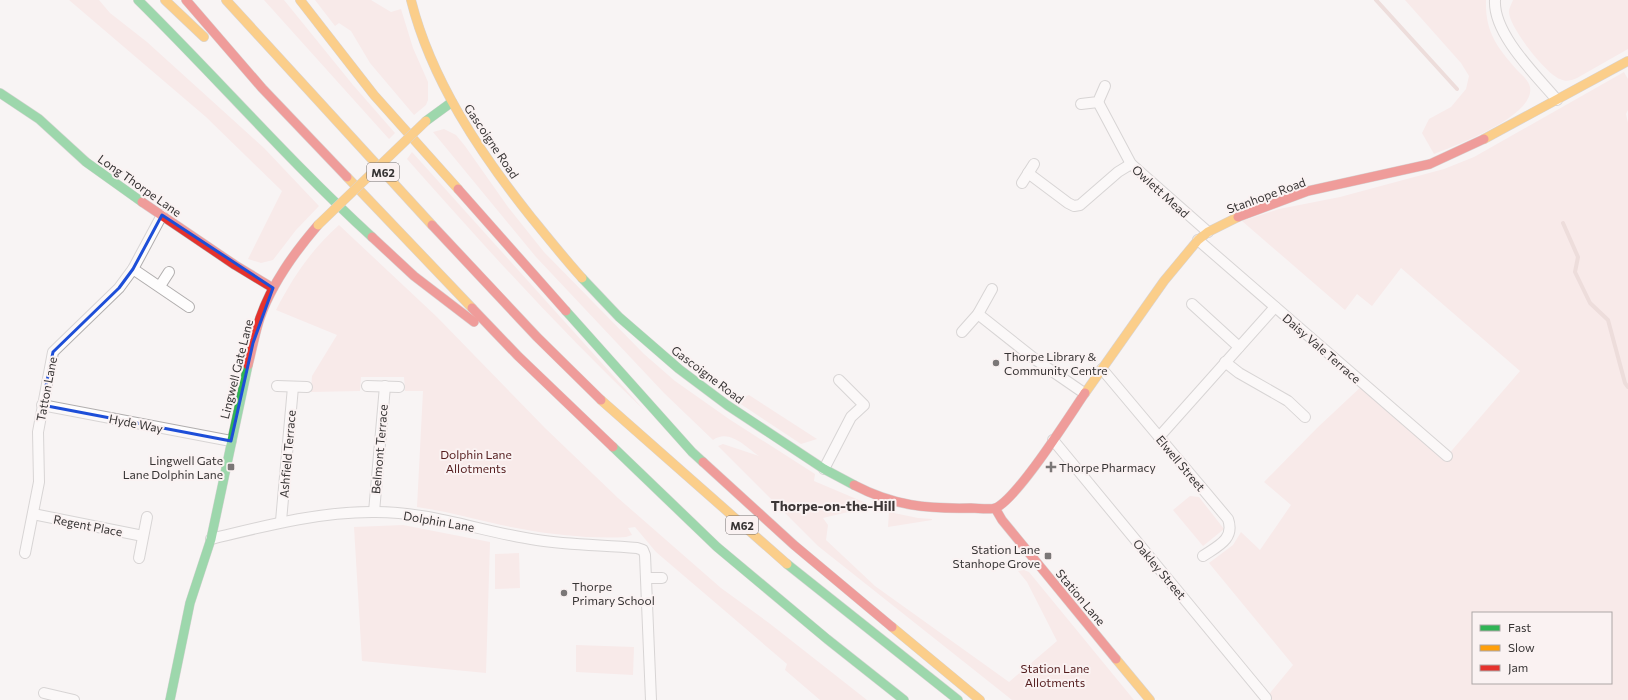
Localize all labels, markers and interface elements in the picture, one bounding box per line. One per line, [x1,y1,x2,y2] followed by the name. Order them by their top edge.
[462,101,522,181] street label: Gascoigne Road
[96,151,184,219] street label: Long Thorpe Lane
[1130,162,1192,220] street label: Owlett Mead
[367,163,399,181] road number: M62
[1225,174,1307,216] street label: Stanhope Road
[1280,310,1364,386] street label: Daisy Vale Terrace
[217,318,255,420] street label: Lingwell Gate Lane
[669,342,747,406] street label: Gascoigne Road
[1004,349,1108,377] place label: Thorpe Library & Community Centre
[33,356,59,422] street label: Tatton Lane
[991,358,1001,368] marker: Thorpe Library & Community Centre
[368,404,390,494] street label: Belmont Terrace
[276,409,298,499] street label: Ashfield Terrace
[108,411,164,435] street label: Hyde Way
[1154,432,1208,494] street label: Elwell Street
[440,447,512,475] park label: Dolphin Lane Allotments
[123,453,223,481] place label: Lingwell Gate Lane Dolphin Lane
[1059,460,1156,474] place label: Thorpe Pharmacy
[226,462,236,472] marker: Lingwell Gate Lane Dolphin Lane
[1046,462,1056,472] marker: Thorpe Pharmacy
[771,497,895,514] district label: Thorpe-on-the-Hill
[403,508,475,534] street label: Dolphin Lane
[52,511,124,539] street label: Regent Place
[726,516,758,534] road number: M62
[1131,536,1189,602] street label: Oakley Street
[953,542,1040,570] place label: Station Lane Stanhope Grove
[1043,551,1053,561] marker: Station Lane Stanhope Grove
[1054,566,1108,628] street label: Station Lane
[572,579,655,607] place label: Thorpe Primary School
[559,588,569,598] marker: Thorpe Primary School
[1472,612,1612,684] legend
[1508,620,1531,634] text: Fast
[1508,640,1535,654] text: Slow
[1508,660,1528,675] text: Jam
[1021,661,1089,689] park label: Station Lane Allotments

